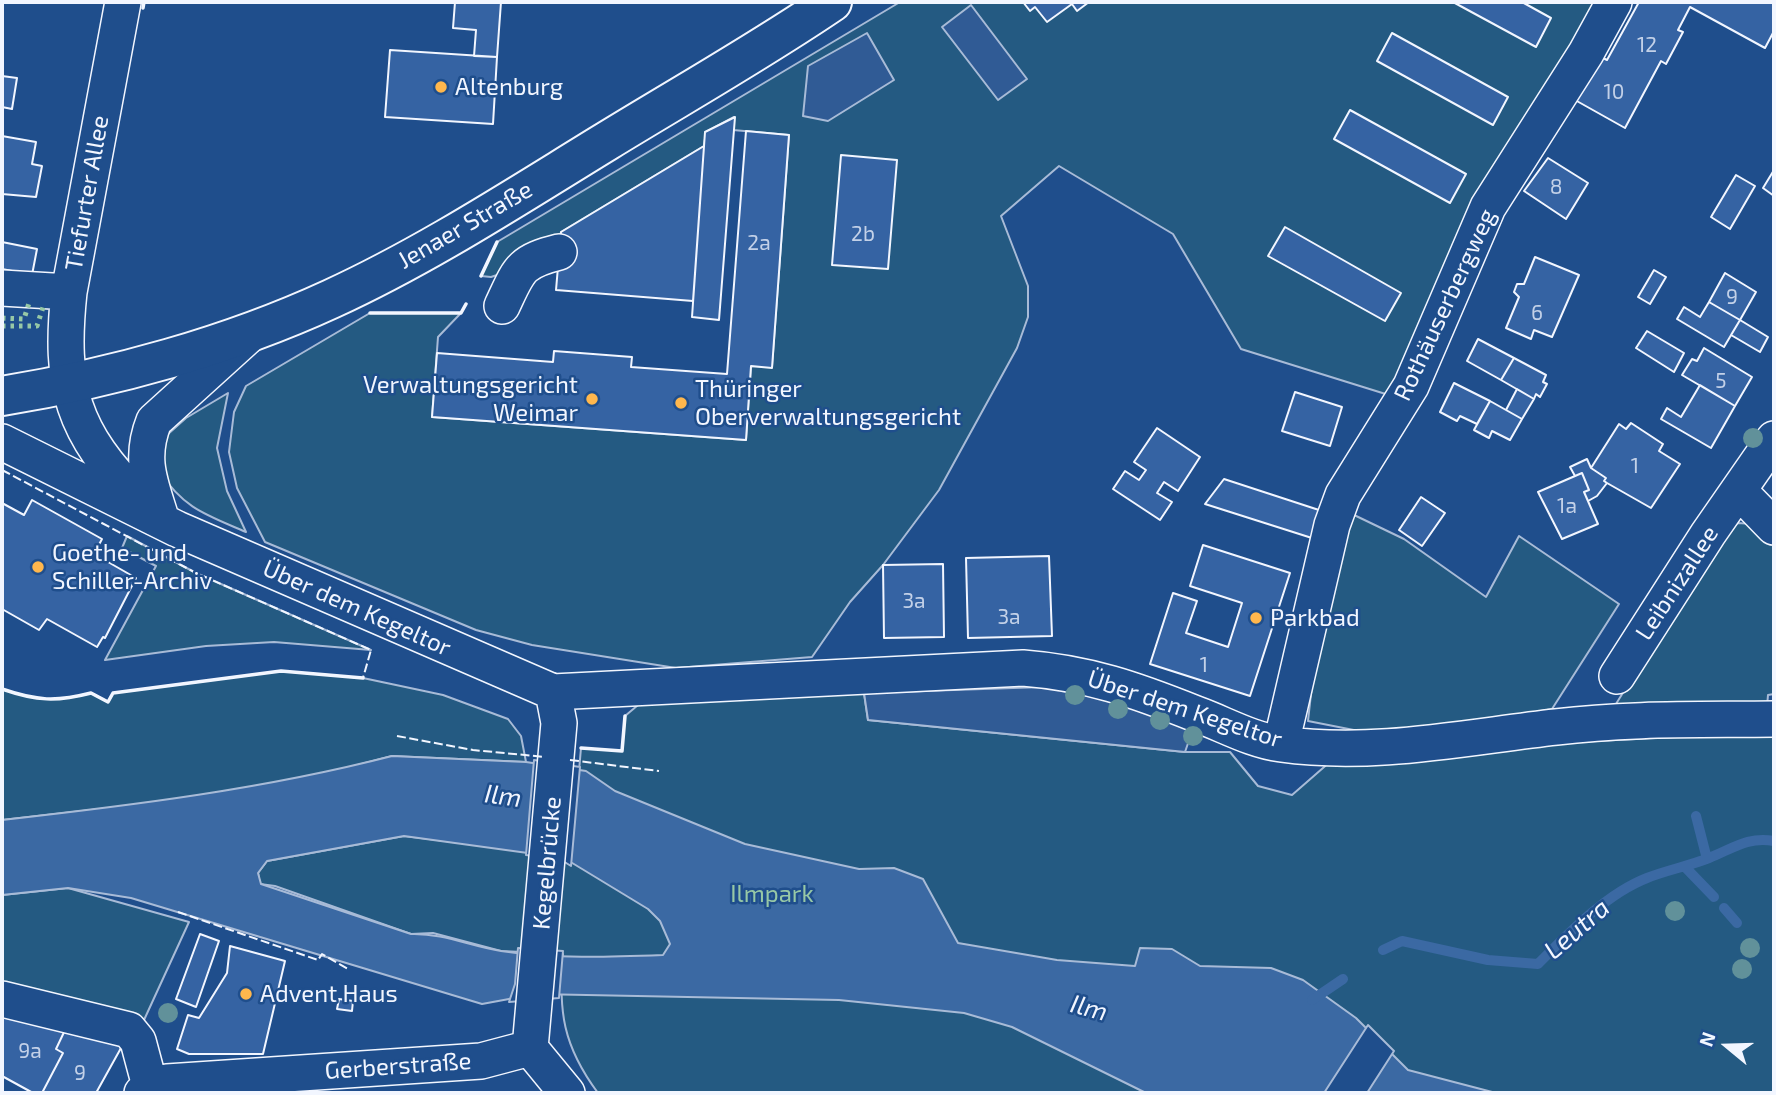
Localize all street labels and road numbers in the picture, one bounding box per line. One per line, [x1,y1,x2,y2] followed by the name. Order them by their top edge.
[59,113,115,273] street label: Tiefurter Allee
[393,175,537,275] street label: Jenaer Straße
[1388,204,1502,406] street label: Rothäuserbergweg
[1629,521,1725,645] street label: Leibnizallee
[258,554,456,662] street label: Über dem Kegeltor
[1084,664,1286,754] street label: Über dem Kegeltor
[527,795,567,931] street label: Kegelbrücke
[324,1047,472,1085] street label: Gerberstraße

